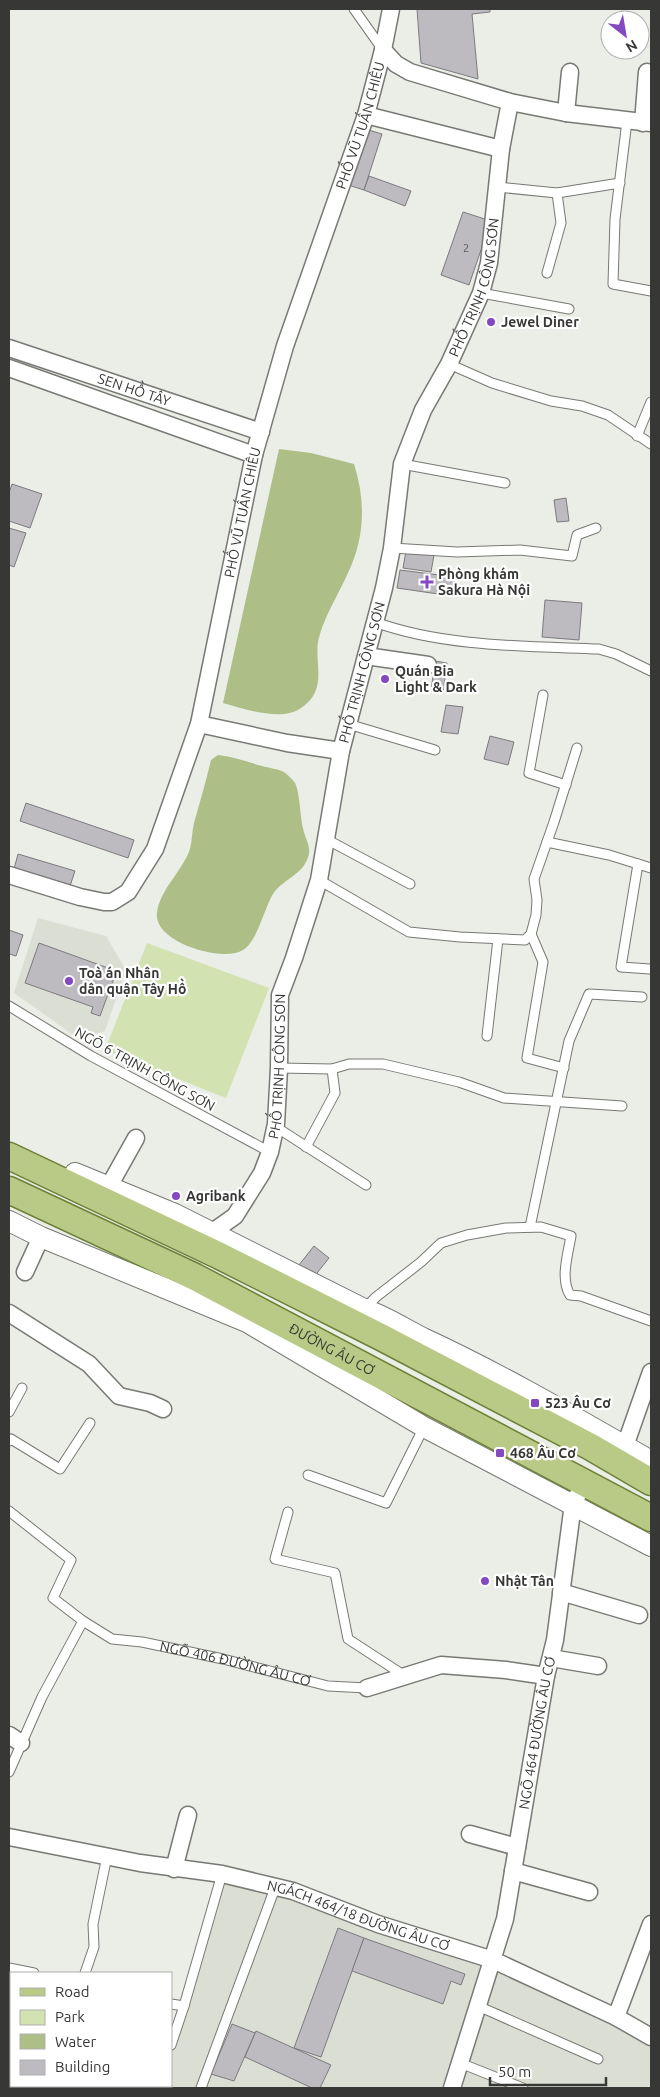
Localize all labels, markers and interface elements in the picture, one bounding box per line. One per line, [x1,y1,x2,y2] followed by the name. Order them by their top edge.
[600,10,650,60] north arrow
[623,37,640,56] text: N
[333,60,388,191] street label: PHỐ VŨ TUẤN CHIÊU
[445,217,502,359] street label: PHỐ TRỊNH CÔNG SƠN
[463,242,469,254] house number: 2
[501,314,579,330] place label: Jewel Diner
[485,316,497,328] marker: Jewel Diner
[96,370,173,409] street label: SEN HỒ TÂY
[220,445,264,579] street label: PHỐ VŨ TUẤN CHIÊU
[438,566,530,598] place label: Phòng khám Sakura Hà Nội
[420,575,434,589] marker: Phòng khám Sakura Hà Nội
[335,600,388,745] street label: PHỐ TRỊNH CÔNG SƠN
[395,663,477,695] place label: Quán Bia Light & Dark
[379,673,391,685] marker: Quán Bia Light & Dark
[79,965,186,997] place label: Toà án Nhân dân quận Tây Hồ
[63,975,75,987] marker: Toà án Nhân dân quận Tây Hồ
[264,994,288,1140] street label: PHỐ TRỊNH CÔNG SƠN
[72,1022,219,1114] street label: NGÕ 6 TRỊNH CÔNG SƠN
[186,1188,246,1204] place label: Agribank
[170,1190,182,1202] marker: Agribank
[286,1320,377,1378] street label: ĐƯỜNG ÂU CƠ
[545,1394,611,1411] place label: 523 Âu Cơ
[529,1397,541,1409] marker: 523 Âu Cơ
[510,1444,576,1461] place label: 468 Âu Cơ
[494,1447,506,1459] marker: 468 Âu Cơ
[495,1573,554,1589] place label: Nhật Tân
[479,1575,491,1587] marker: Nhật Tân
[158,1638,313,1689] street label: NGÕ 406 ĐƯỜNG ÂU CƠ
[516,1655,559,1810] street label: NGÕ 464 ĐƯỜNG ÂU CƠ
[265,1877,452,1954] street label: NGÁCH 464/18 ĐƯỜNG ÂU CƠ
[10,1972,172,2087] legend
[55,1983,90,2000] text: Road
[55,2008,85,2025] text: Park
[55,2033,96,2050] text: Water
[490,2054,606,2086] scale bar
[55,2058,110,2075] text: Building
[498,2063,531,2080] text: 50 m

